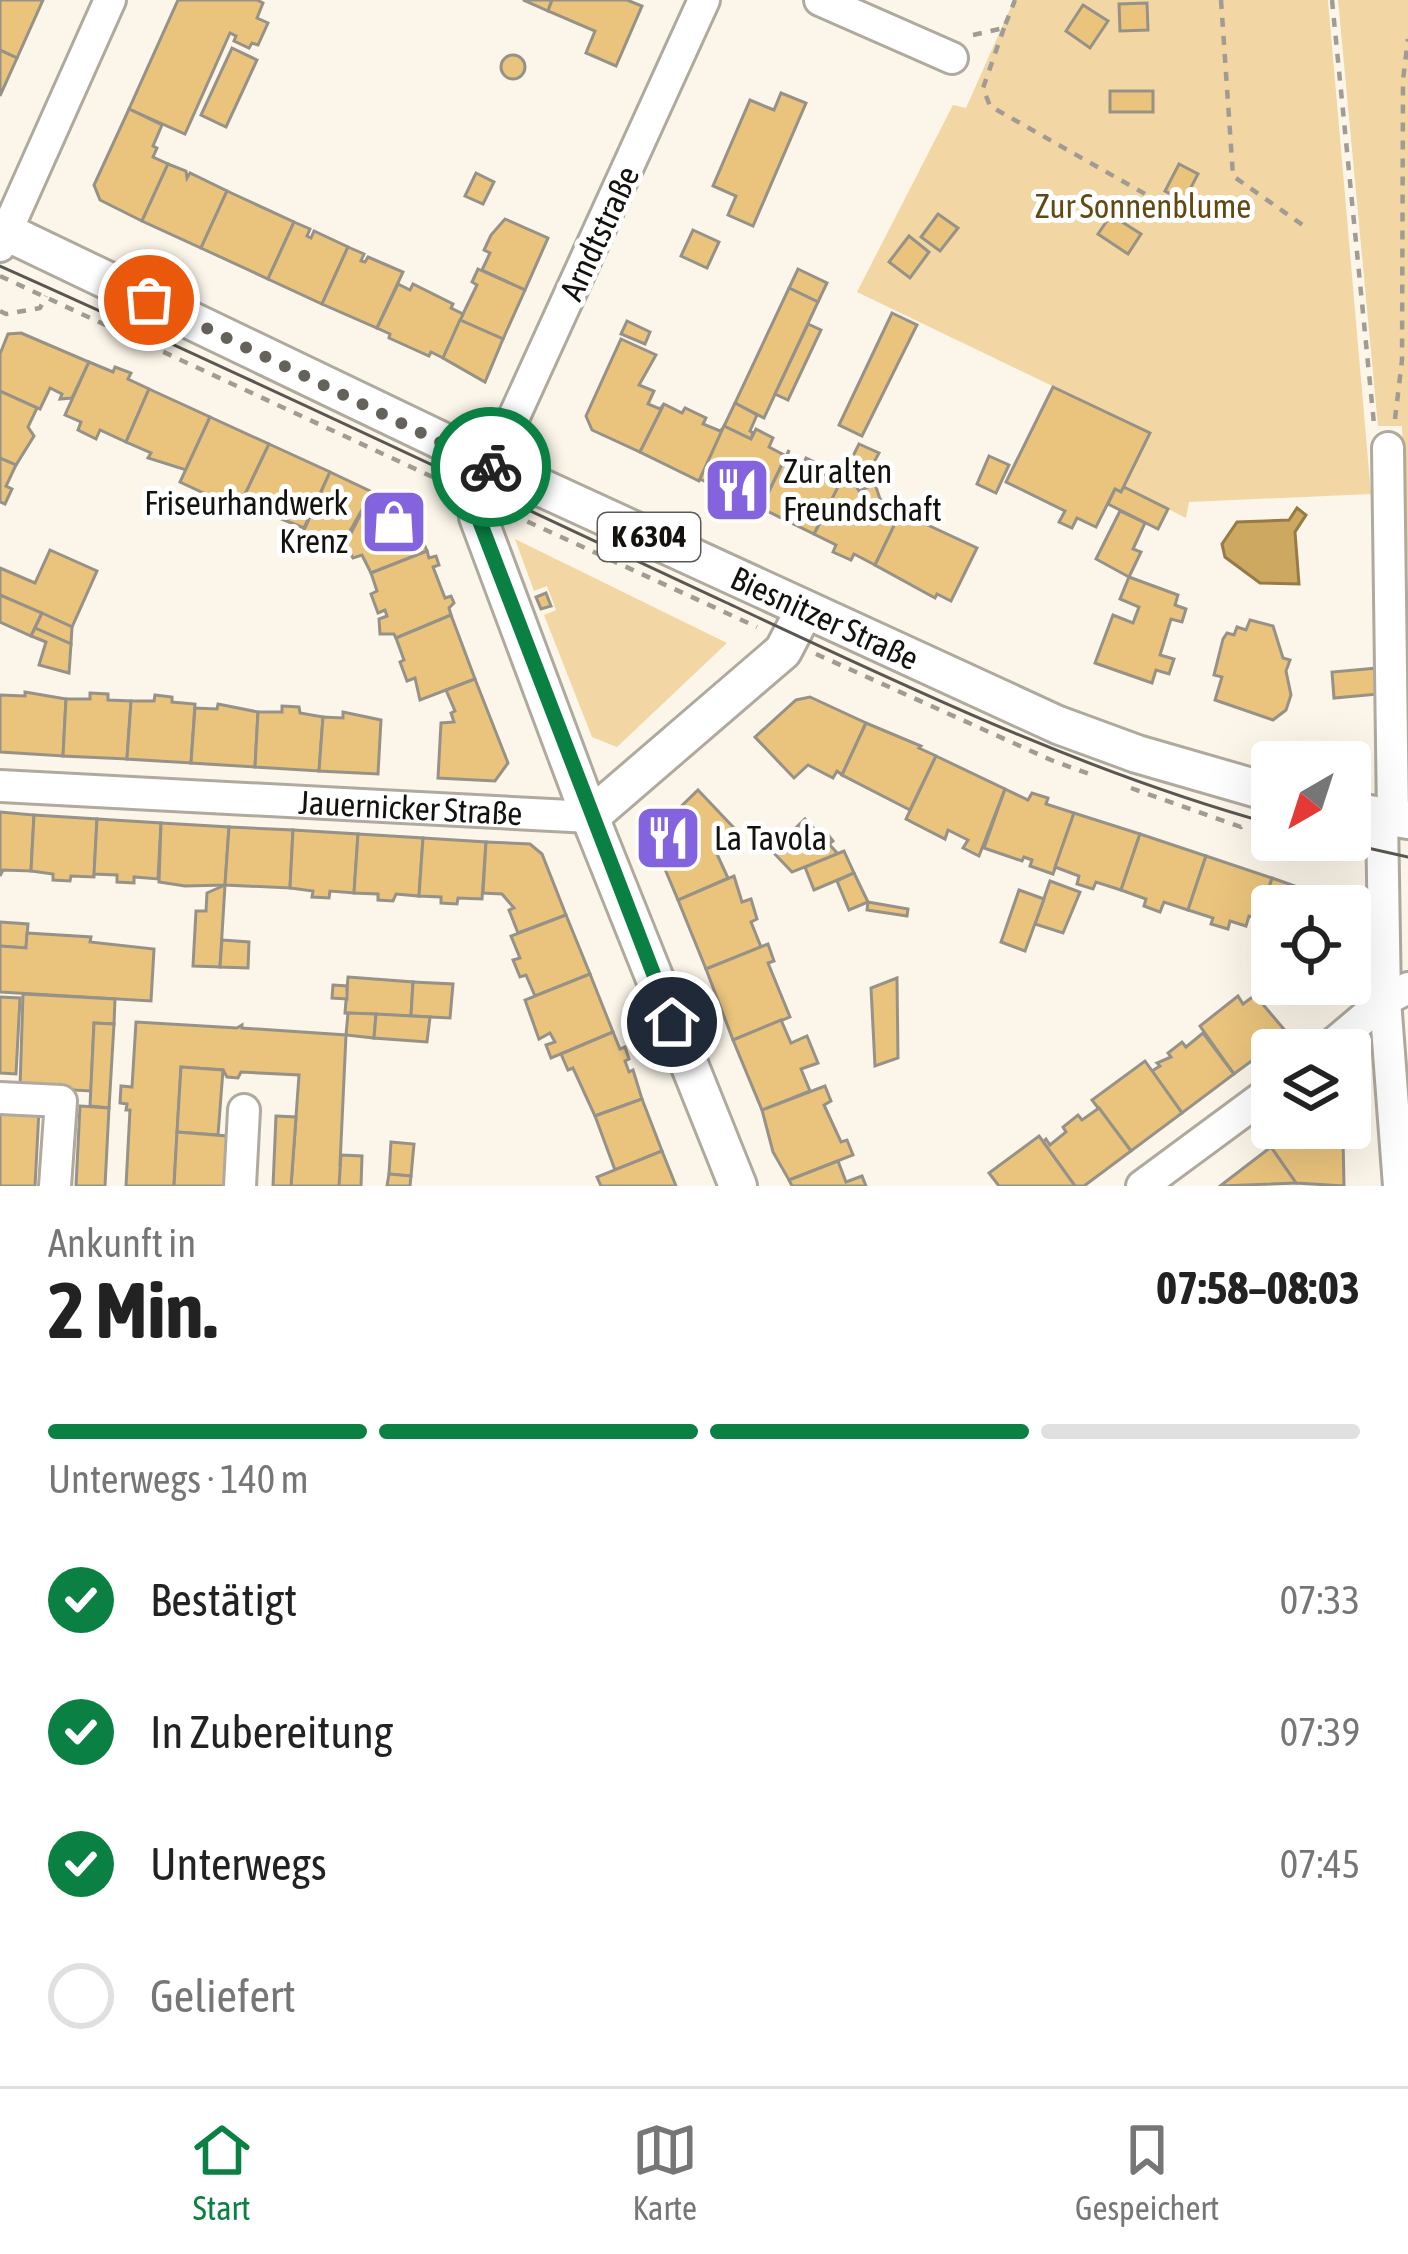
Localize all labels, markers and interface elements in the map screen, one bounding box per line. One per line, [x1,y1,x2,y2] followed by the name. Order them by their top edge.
[552,160,646,306] street label: Arndtstraße
[1035,187,1251,225] park label: Zur Sonnenblume
[98,249,200,351] pin
[116,267,182,333] icon: bag
[431,407,551,527] courier
[458,434,524,500] icon: bike
[783,452,942,528] place label: Zur alten Freundschaft
[702,455,772,525] restaurant icon: Zur alten Freundschaft
[144,484,348,560] place label: Friseurhandwerk Krenz
[359,487,429,557] shop icon: Friseurhandwerk Krenz
[598,513,700,561] road number: K 6304
[725,558,925,677] street label: Biesnitzer Straße
[1251,741,1371,861] north arrow
[1251,741,1371,1149] map controls
[298,783,523,832] street label: Jauernicker Straße
[633,803,703,873] restaurant icon: La Tavola
[714,819,827,857] place label: La Tavola
[1251,885,1371,1005] button: locate
[621,971,723,1073] pin
[639,989,705,1055] icon: home
[1251,1029,1371,1149] button: layers
[48,1221,196,1265] text: Ankunft in
[1156,1262,1360,1314] text: 07:58–08:03
[48,1265,217,1355] text: 2 Min.
[48,1457,309,1501] text: Unterwegs · 140 m
[48,1567,114,1633] icon: check
[150,1574,297,1626] text: Bestätigt
[1280,1578,1360,1622] text: 07:33
[48,1699,114,1765] icon: check
[150,1706,393,1758] text: In Zubereitung
[1280,1710,1360,1754] text: 07:39
[48,1831,114,1897] icon: check
[150,1838,327,1890] text: Unterwegs
[1280,1842,1360,1886] text: 07:45
[150,1970,296,2022] text: Geliefert
[189,2117,255,2227] tab: Start
[632,2117,698,2227] tab: Karte
[1075,2117,1219,2227] tab: Gespeichert

